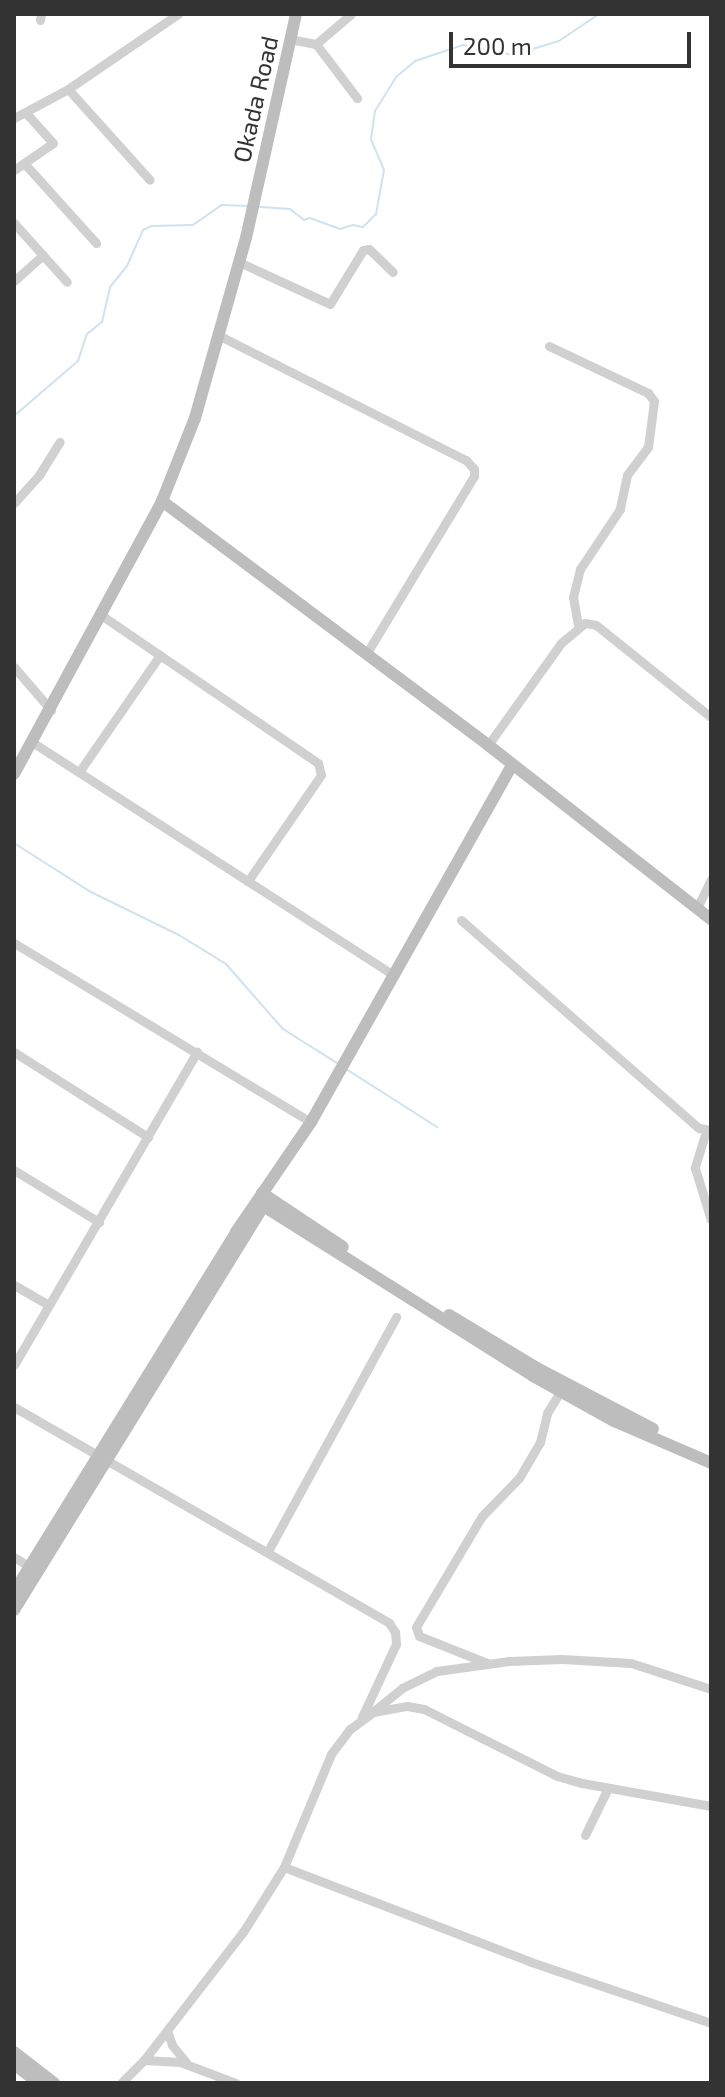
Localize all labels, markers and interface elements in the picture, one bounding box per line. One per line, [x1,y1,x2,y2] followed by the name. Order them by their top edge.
[453,16,695,66] scale bar
[463,31,532,60] text: 200 m
[226,33,284,165] street label: Okada Road

